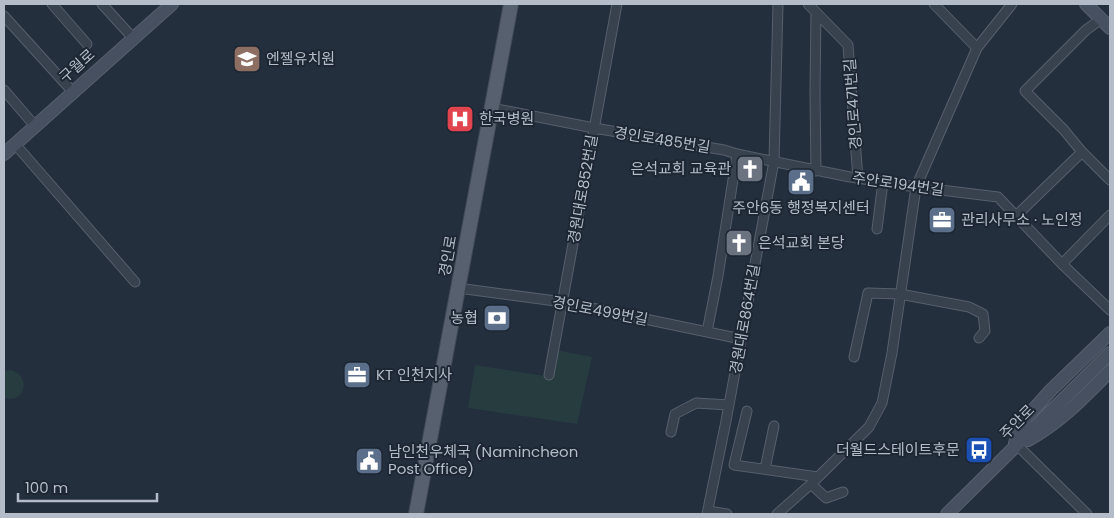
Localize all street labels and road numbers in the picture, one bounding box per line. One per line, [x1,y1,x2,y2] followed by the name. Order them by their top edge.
[54,44,99,87] street label: 구월로
[839,58,866,150] street label: 경인로471번길
[612,122,712,157] street label: 경인로485번길
[563,133,602,245] street label: 경원대로852번길
[851,167,945,200] street label: 주안로194번길
[434,234,461,278] street label: 경인로
[725,262,765,376] street label: 경원대로864번길
[550,291,650,330] street label: 경인로499번길
[995,400,1039,444] street label: 주안로

